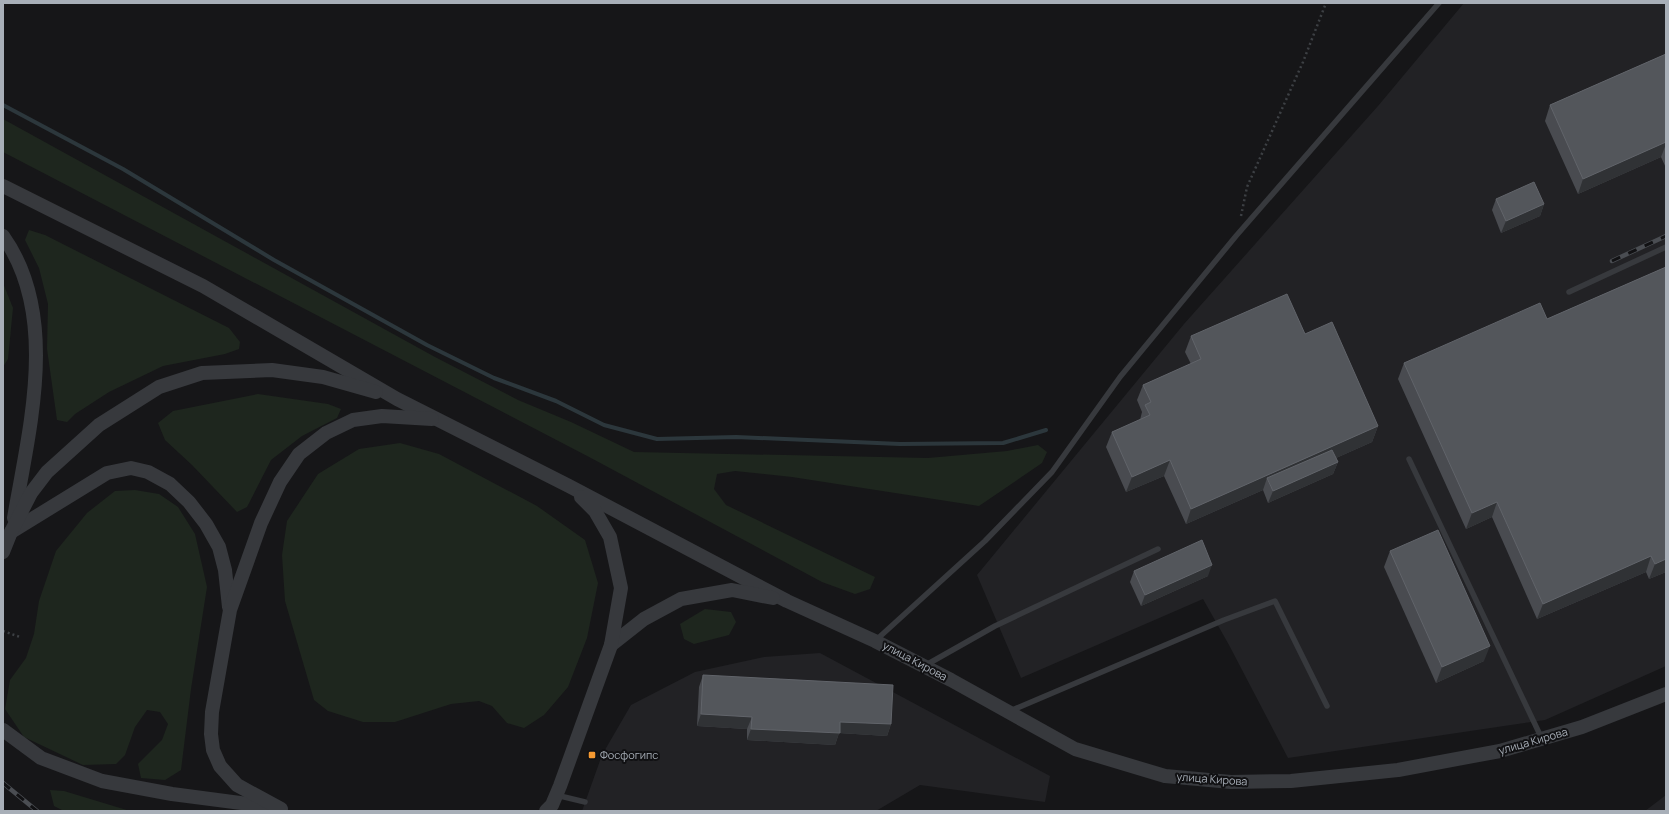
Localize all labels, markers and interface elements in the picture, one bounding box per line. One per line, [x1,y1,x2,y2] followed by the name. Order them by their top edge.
[880,637,950,684] street label: улица Кирова
[1497,724,1569,758] street label: улица Кирова
[600,747,658,762] place label: Фосфогипс
[587,750,597,760] marker: Фосфогипс
[1176,769,1248,788] street label: улица Кирова

